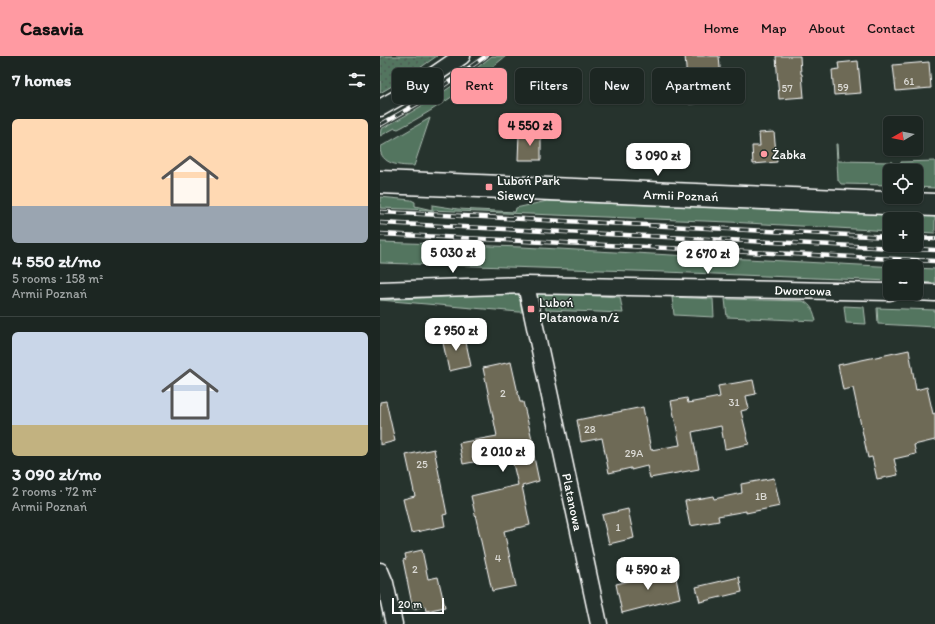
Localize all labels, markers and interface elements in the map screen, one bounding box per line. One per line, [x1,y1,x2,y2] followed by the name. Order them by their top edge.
[20,17,83,40] text: Casavia
[704,20,739,37] text: Home
[761,20,787,37] text: Map
[809,20,845,37] text: About
[867,20,915,37] text: Contact
[392,68,443,104] chip: Buy
[451,68,507,104] chip: Rent
[515,68,582,104] chip: Filters
[590,68,644,104] chip: New
[652,68,745,104] chip: Apartment
[346,69,368,91] icon: filters
[12,70,72,90] text: 7 homes
[904,75,914,88] house number: 61
[837,81,849,94] house number: 59
[781,82,793,95] house number: 57
[489,113,571,147] pin: 4 550 zł
[883,116,923,156] north arrow
[883,116,923,300] map controls
[507,118,553,133] text: 4 550 zł
[617,143,699,177] pin: 3 090 zł
[154,145,226,217] icon: home
[772,147,807,162] place label: Żabka
[635,148,681,163] text: 3 090 zł
[759,149,769,159] marker: Żabka
[883,164,923,204] button: locate
[497,173,560,203] place label: Luboń Park Siewcy
[484,182,494,192] marker: Luboń Park Siewcy
[643,187,719,204] street label: Armii Poznań
[883,212,923,252] button: +
[412,240,494,274] pin: 5 030 zł
[667,241,749,275] pin: 2 670 zł
[430,245,476,260] text: 5 030 zł
[686,246,730,261] text: 2 670 zł
[12,251,101,271] text: 4 550 zł/mo
[883,260,923,300] button: −
[12,271,103,286] text: 5 rooms · 158 m²
[774,283,832,299] street label: Dworcowa
[12,286,87,301] text: Armii Poznań
[539,295,619,325] place label: Luboń Platanowa n/ż
[526,304,536,314] marker: Luboń Platanowa n/ż
[415,318,497,352] pin: 2 950 zł
[434,323,478,338] text: 2 950 zł
[154,358,226,430] icon: home
[500,387,506,400] house number: 2
[728,396,740,409] house number: 31
[584,423,596,436] house number: 28
[462,439,544,473] pin: 2 010 zł
[481,444,525,459] text: 2 010 zł
[625,447,643,460] house number: 29A
[416,458,428,471] house number: 25
[12,464,102,484] text: 3 090 zł/mo
[559,472,586,533] street label: Platanowa
[12,484,97,499] text: 2 rooms · 72 m²
[755,490,767,503] house number: 1B
[12,499,87,514] text: Armii Poznań
[615,521,621,534] house number: 1
[495,552,502,565] house number: 4
[607,557,689,591] pin: 4 590 zł
[625,562,671,577] text: 4 590 zł
[412,563,418,576] house number: 2
[392,596,444,615] scale bar
[398,598,422,611] text: 20 m

